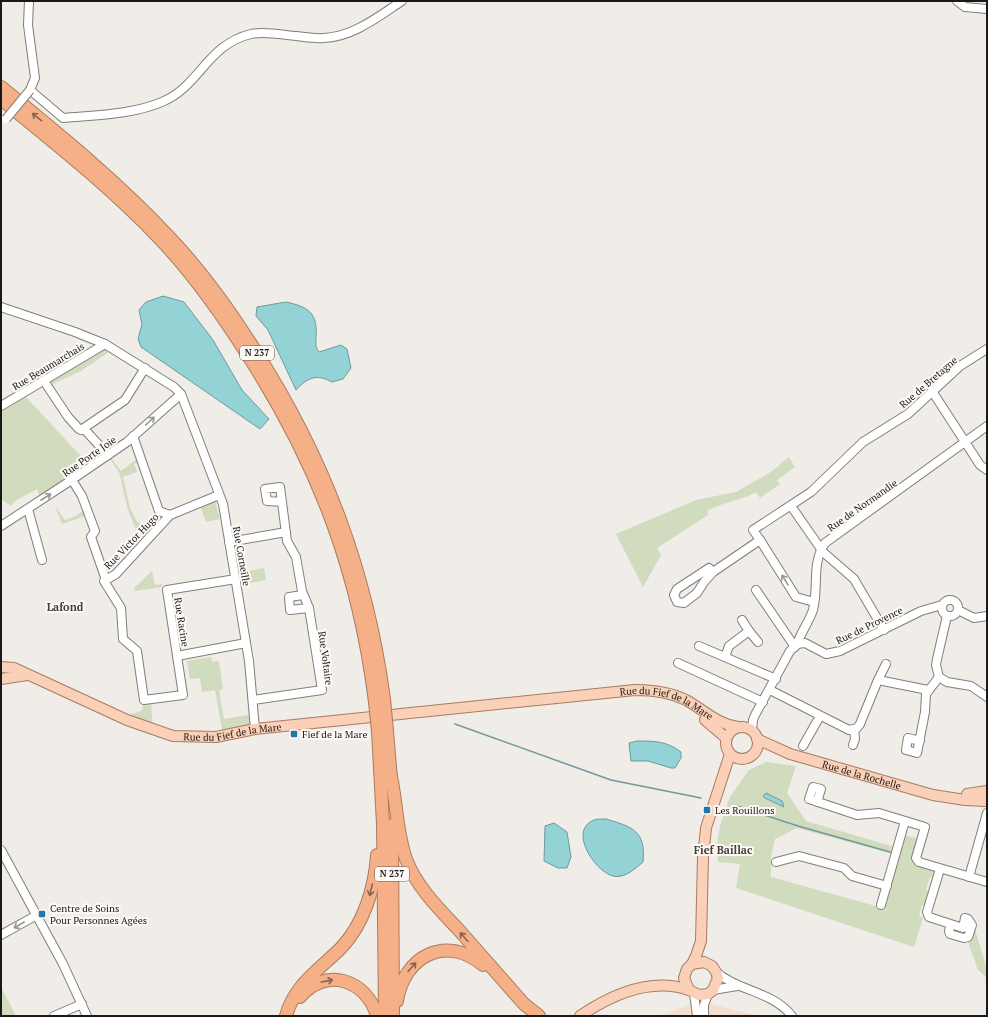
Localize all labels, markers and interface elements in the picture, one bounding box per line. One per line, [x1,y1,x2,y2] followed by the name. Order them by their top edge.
[31,112,42,121] one-way arrow
[10,340,87,393] street label: Rue Beaumarchais
[240,346,274,360] road number: N 237
[897,354,960,411] street label: Rue de Bretagne
[145,417,155,426] one-way arrow
[60,433,119,480] street label: Rue Porte Joie
[825,476,900,534] street label: Rue de Normandie
[40,493,51,502] one-way arrow
[101,510,162,572] street label: Rue Victor Hugo
[230,525,253,587] street label: Rue Corneille
[781,575,789,586] one-way arrow
[171,597,192,648] street label: Rue Racine
[47,600,84,614] district label: Lafond
[834,604,905,647] street label: Rue de Provence
[315,630,336,686] street label: Rue Voltaire
[619,684,715,723] street label: Rue du Fief de la Mare
[183,720,282,744] street label: Rue du Fief de la Mare
[302,728,367,741] place label: Fief de la Mare
[289,729,299,739] marker: Fief de la Mare
[821,758,903,793] street label: Rue de la Rochelle
[715,804,775,817] place label: Les Rouillons
[702,805,712,815] marker: Les Rouillons
[694,843,753,857] district label: Fief Baillac
[375,867,409,881] road number: N 237
[366,883,374,896] one-way arrow
[50,902,147,927] place label: Centre de Soins Pour Personnes Agées
[37,909,47,919] marker: Centre de Soins Pour Personnes Agées
[13,922,25,930] one-way arrow
[460,932,469,942] one-way arrow
[407,962,417,972] one-way arrow
[320,977,333,985] one-way arrow

